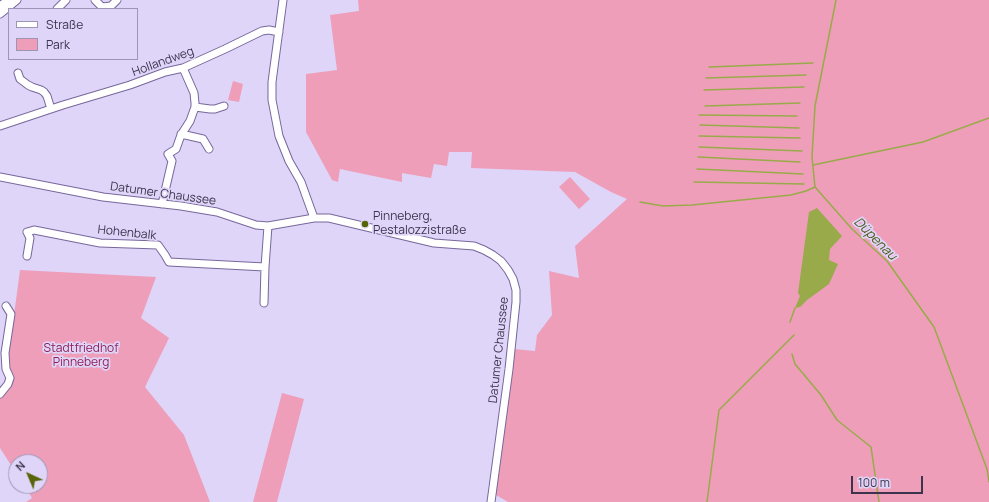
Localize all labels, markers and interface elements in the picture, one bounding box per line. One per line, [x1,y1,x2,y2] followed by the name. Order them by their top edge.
[8,8,138,60] legend
[46,16,83,33] text: Straße
[46,36,70,53] text: Park
[130,44,196,80] street label: Hollandweg
[109,179,217,209] street label: Datumer Chaussee
[373,210,466,238] place label: Pinneberg, Pestalozzistraße
[850,214,900,264] water label: Düpenau
[360,219,370,229] marker: Pinneberg, Pestalozzistraße
[97,223,157,243] street label: Hohenbalk
[486,296,512,404] street label: Datumer Chaussee
[44,342,118,370] park label: Stadtfriedhof Pinneberg
[8,454,48,494] north arrow
[12,458,28,474] text: N
[853,468,925,494] scale bar
[858,474,890,491] text: 100 m

